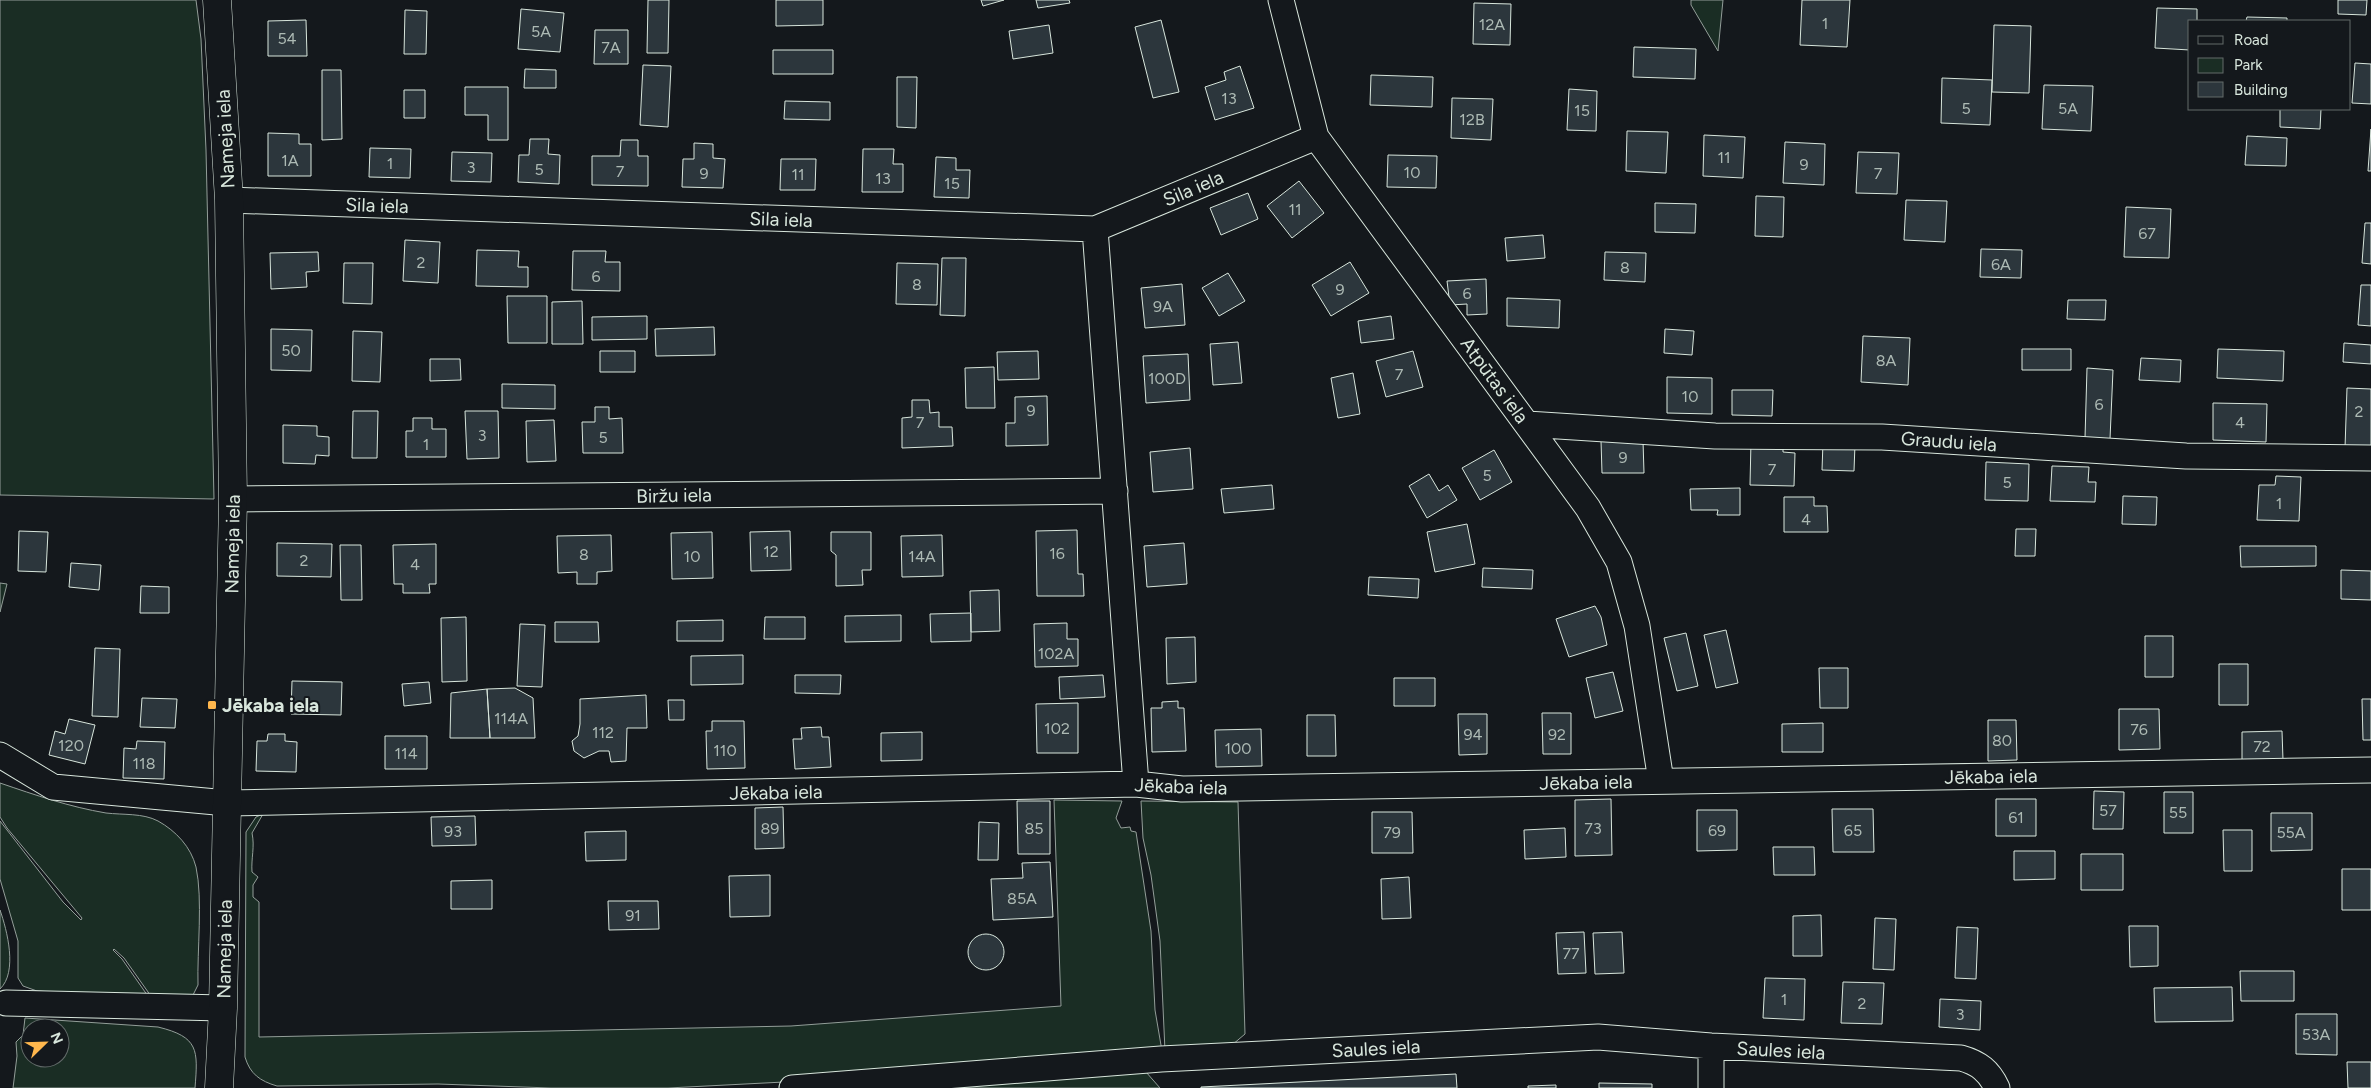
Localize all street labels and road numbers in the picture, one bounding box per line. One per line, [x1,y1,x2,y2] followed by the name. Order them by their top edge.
[211,89,240,189] street label: Nameja iela
[1160,166,1227,211] street label: Sila iela
[345,193,409,218] street label: Sila iela
[749,207,813,232] street label: Sila iela
[1456,333,1534,428] street label: Atpūtas iela
[1900,427,1998,456] street label: Graudu iela
[636,483,712,508] street label: Biržu iela
[220,494,245,594] street label: Nameja iela
[1944,764,2038,789] street label: Jēkaba iela
[1539,770,1633,795] street label: Jēkaba iela
[1134,773,1228,800] street label: Jēkaba iela
[729,780,823,805] street label: Jēkaba iela
[212,899,237,999] street label: Nameja iela
[1331,1035,1421,1062] street label: Saules iela
[1736,1037,1826,1064] street label: Saules iela

